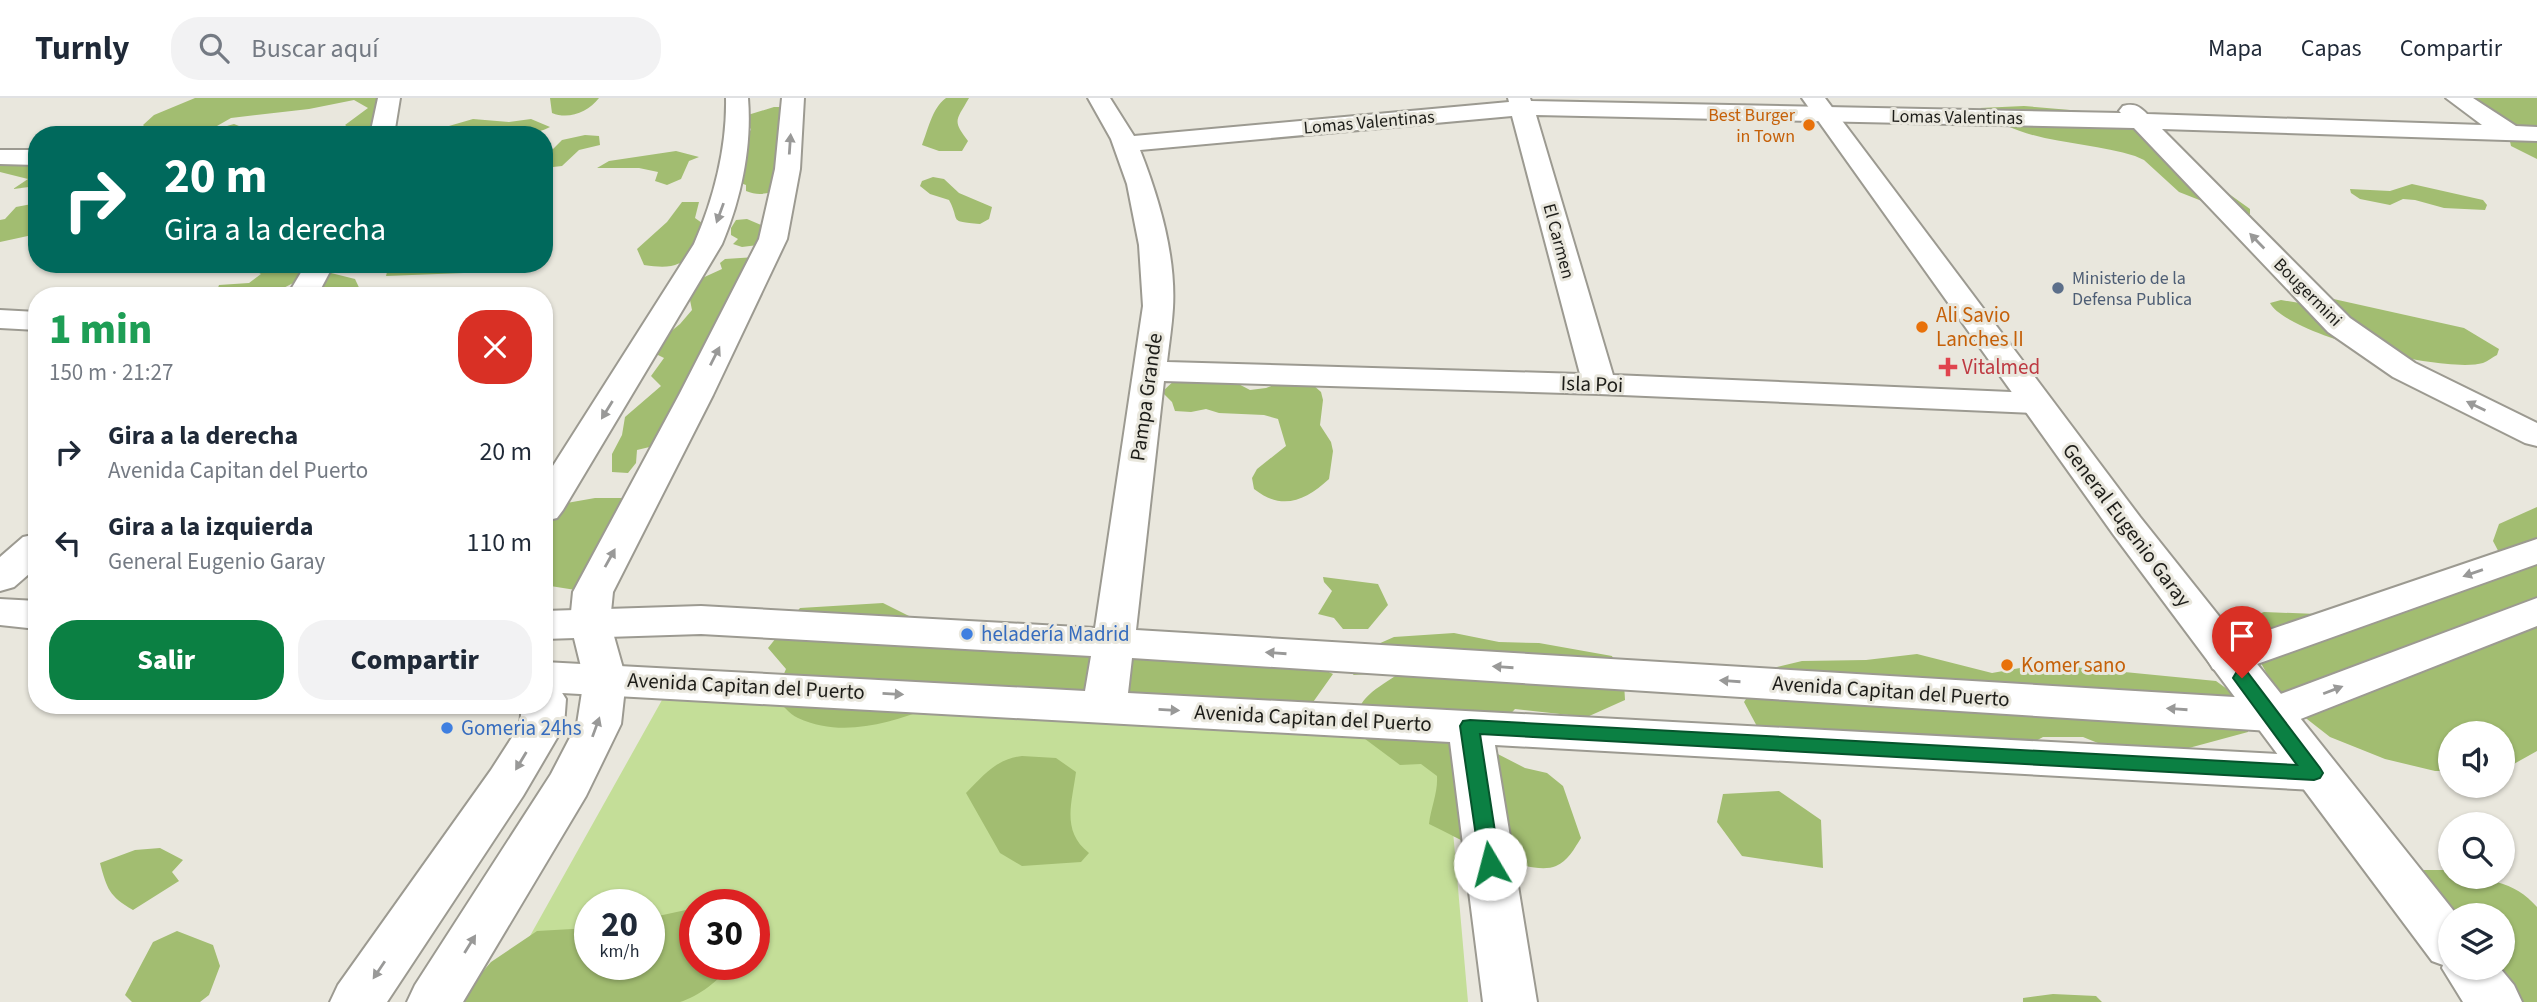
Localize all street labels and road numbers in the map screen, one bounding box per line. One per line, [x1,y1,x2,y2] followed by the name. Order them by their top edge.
[1302,104,1436,141] street label: Lomas Valentinas
[1891,104,2023,131] street label: Lomas Valentinas
[1536,201,1581,282] street label: El Carmen
[2268,252,2348,332] street label: Bougermini
[1122,331,1170,463] street label: Pampa Grande
[1560,368,1624,400] street label: Isla Poi
[2055,437,2199,613] street label: General Eugenio Garay
[627,665,865,707] street label: Avenida Capitan del Puerto
[1771,668,2011,714] street label: Avenida Capitan del Puerto
[1194,697,1432,739] street label: Avenida Capitan del Puerto

